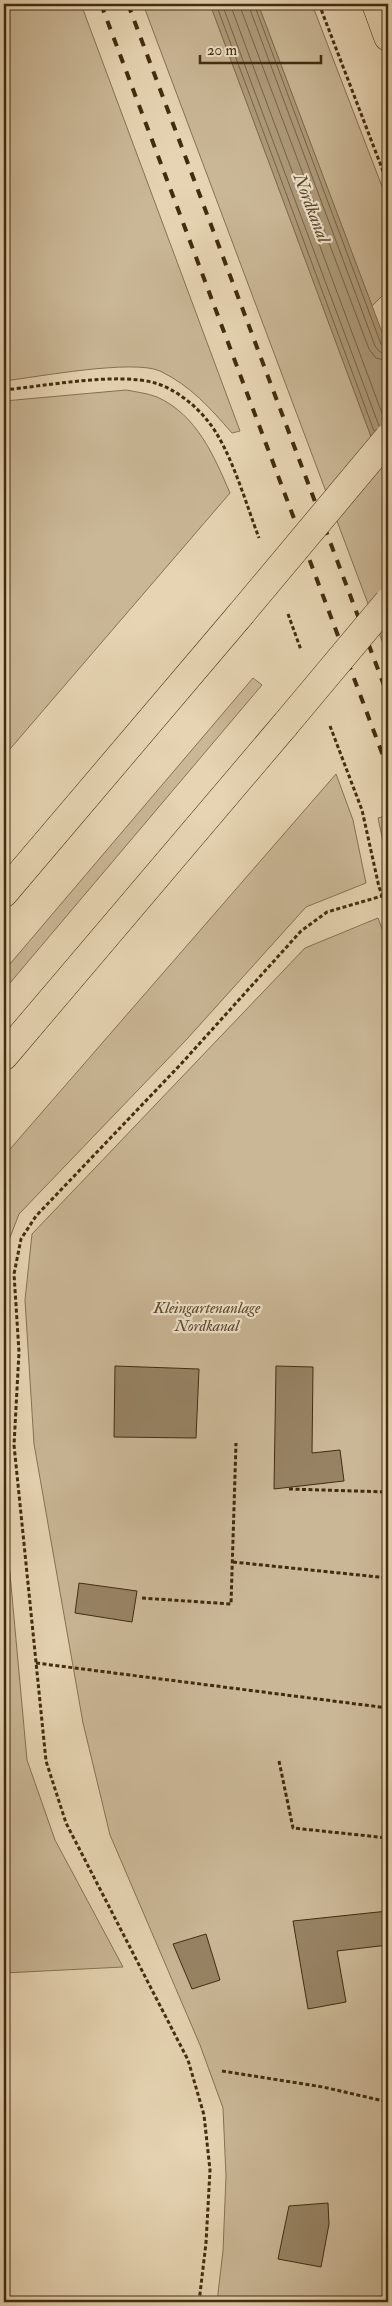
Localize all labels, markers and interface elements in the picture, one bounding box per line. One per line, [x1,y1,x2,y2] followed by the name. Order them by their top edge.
[200,32,321,64] scale bar
[207,41,237,60] text: 20 m
[288,170,336,247] water label: Nordkanal
[153,1298,261,1336] park label: Kleingartenanlage Nordkanal

